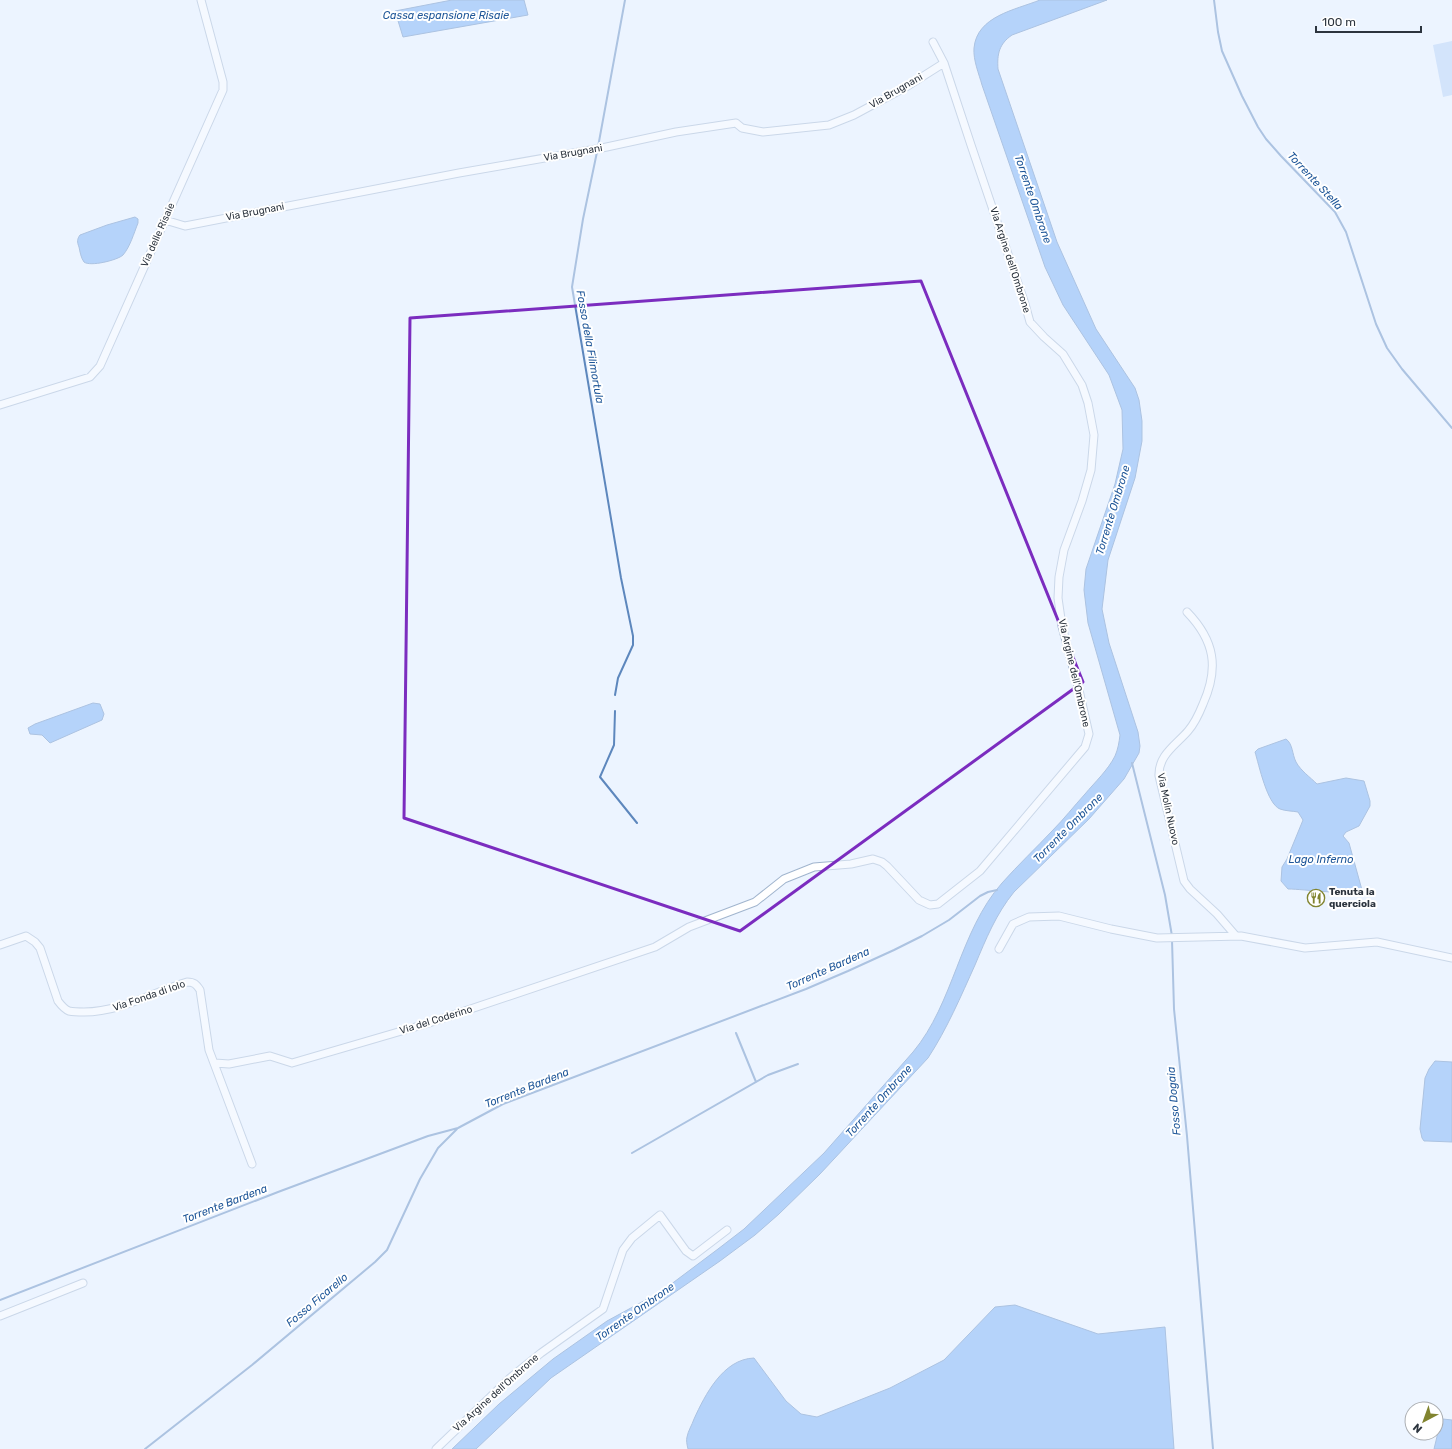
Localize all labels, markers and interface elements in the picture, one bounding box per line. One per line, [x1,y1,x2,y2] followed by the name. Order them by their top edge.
[1316,8,1421,34] scale bar
[383,9,509,22] water label: Cassa espansione Risaie
[1322,15,1356,29] text: 100 m
[867,71,925,111] street label: Via Brugnani
[543,142,603,164] street label: Via Brugnani
[1285,149,1346,213] water label: Torrente Stella
[1012,153,1054,245] water label: Torrente Ombrone
[225,200,285,224] street label: Via Brugnani
[138,201,178,269] street label: Via delle Risaie
[987,205,1033,315] street label: Via Argine dell'Ombrone
[574,289,606,405] water label: Fosso della Filimortula
[1093,464,1133,556] water label: Torrente Ombrone
[1056,618,1092,729] street label: Via Argine dell'Ombrone
[1154,772,1182,846] street label: Via Molin Nuovo
[1031,791,1105,865] water label: Torrente Ombrone
[1288,853,1354,866] water label: Lago Inferno
[1329,886,1376,910] place label: Tenuta la querciola
[1306,888,1326,908] restaurant icon: Tenuta la querciola
[784,945,872,993] water label: Torrente Bardena
[111,978,187,1014] street label: Via Fonda di Iolo
[398,1003,474,1037] street label: Via del Coderino
[843,1062,915,1140] water label: Torrente Ombrone
[483,1065,571,1111] water label: Torrente Bardena
[1164,1066,1183,1136] water label: Fosso Dogaia
[181,1182,270,1226] water label: Torrente Bardena
[284,1270,350,1330] water label: Fosso Ficarello
[593,1280,677,1344] water label: Torrente Ombrone
[451,1351,541,1435] street label: Via Argine dell'Ombrone
[1404,1401,1444,1441] north arrow
[1410,1421,1425,1436] text: N

